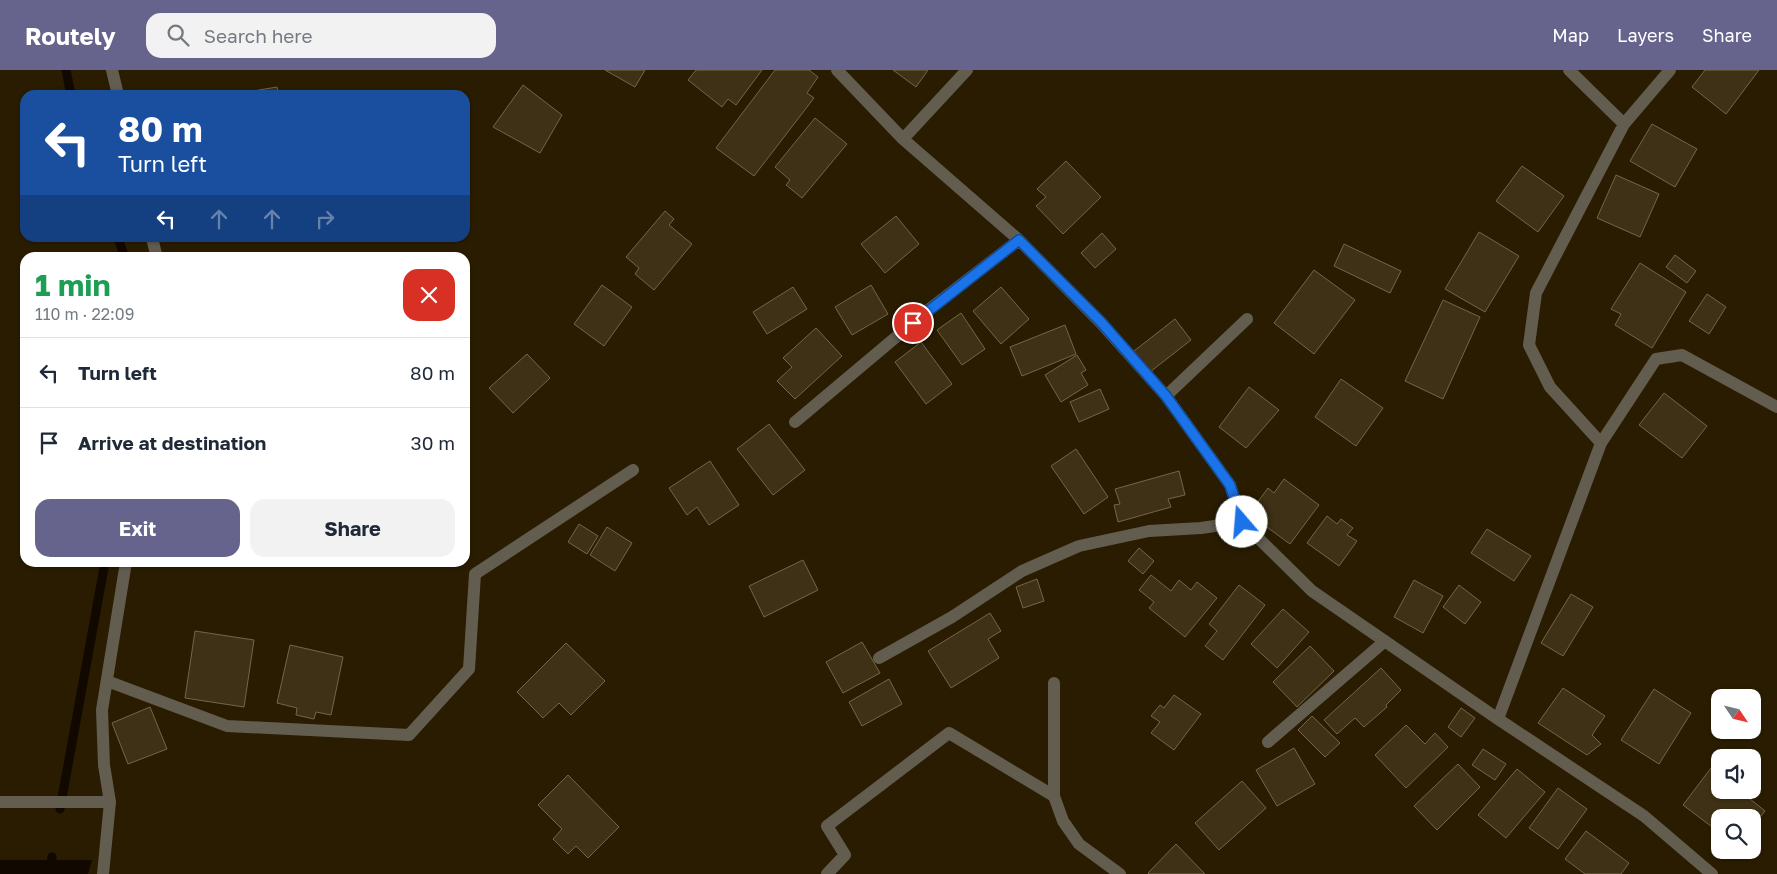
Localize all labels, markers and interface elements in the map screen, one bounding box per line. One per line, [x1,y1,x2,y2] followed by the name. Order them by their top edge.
[146,13,496,58] search box
[25,21,116,50] text: Routely
[164,21,192,49] icon: search
[204,24,313,47] text: Search here
[1552,24,1589,46] text: Map
[1617,24,1674,46] text: Layers
[1702,24,1752,46] text: Share
[118,108,203,150] text: 80 m
[35,110,100,175] icon: left
[118,150,207,177] text: Turn left
[152,205,180,233] icon: left
[205,205,233,233] icon: ahead
[258,205,286,233] icon: ahead
[311,205,339,233] icon: right
[35,267,111,303] text: 1 min
[403,269,455,321] button: close
[892,302,934,344] pin
[35,304,134,324] text: 110 m · 22:09
[899,309,927,337] icon: arrive
[35,359,63,387] icon: left
[78,361,157,384] text: Turn left
[410,361,455,384] text: 80 m
[35,429,63,457] icon: arrive
[78,431,266,454] text: Arrive at destination
[411,431,455,454] text: 30 m
[1215,495,1267,547] position arrow
[35,499,240,557] button: Exit
[250,499,455,557] button: Share
[1711,689,1761,739] north arrow
[1711,689,1761,859] map controls
[1711,749,1761,799] button: sound
[1711,809,1761,859] button: search

